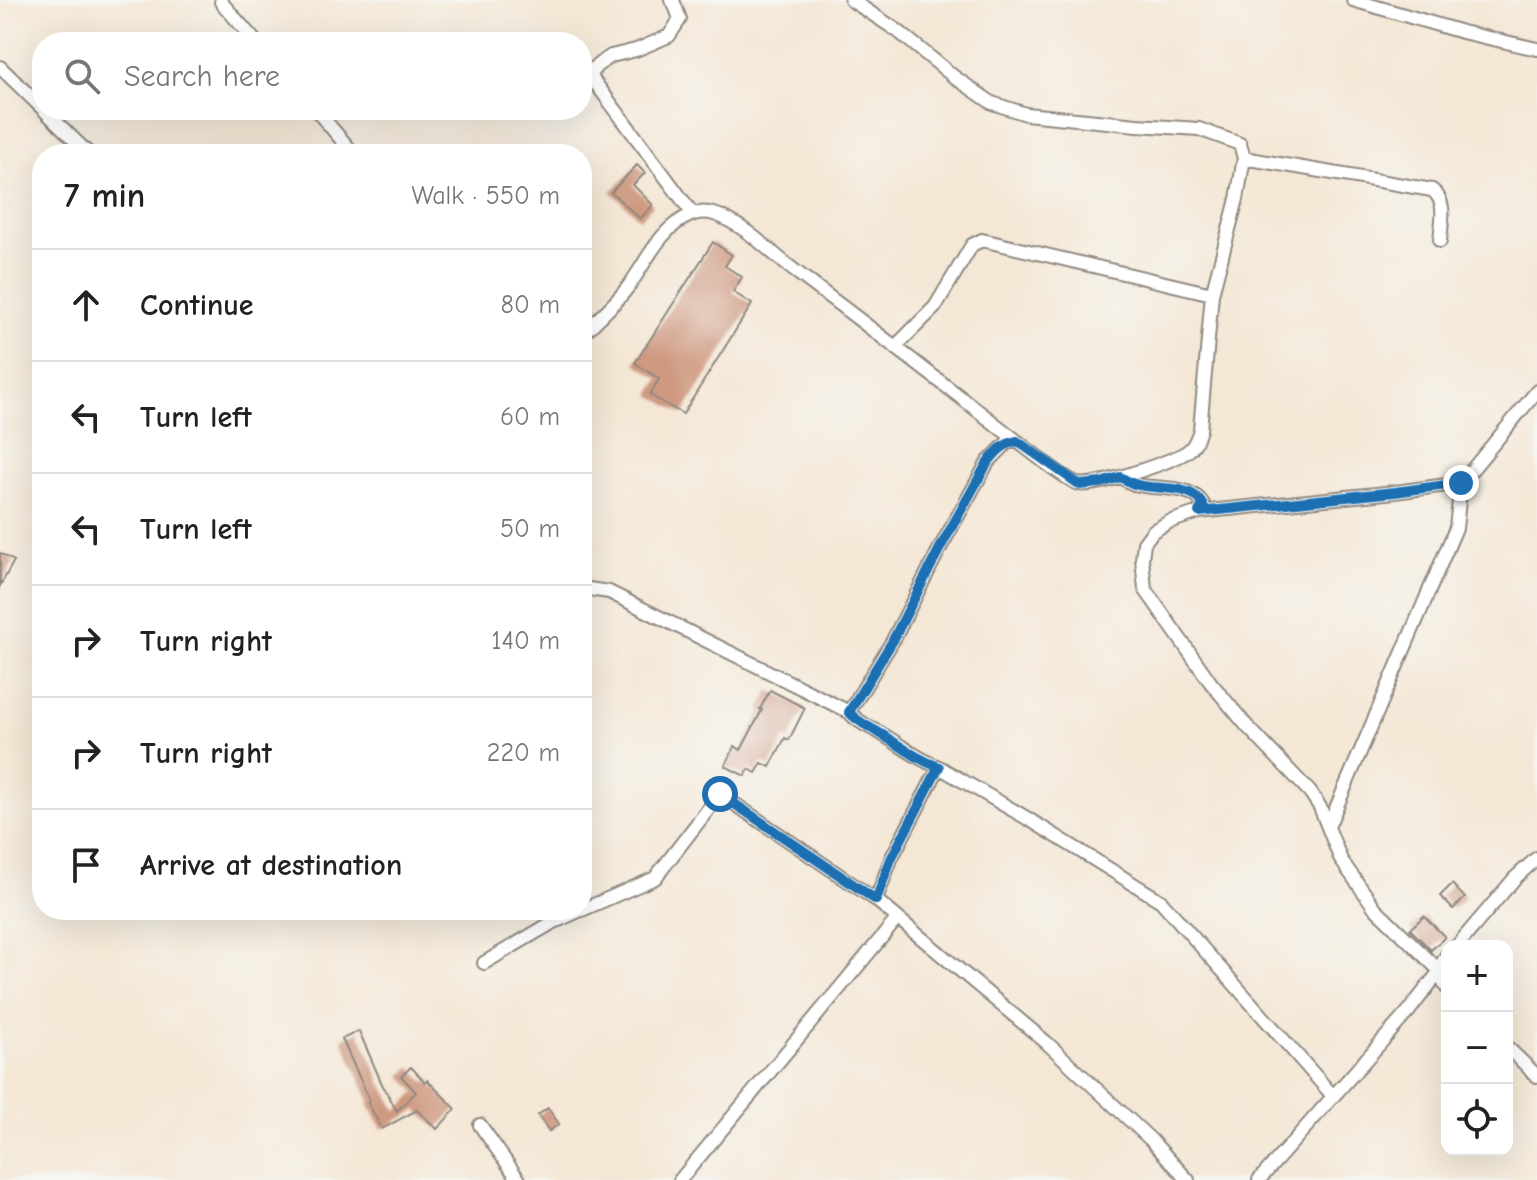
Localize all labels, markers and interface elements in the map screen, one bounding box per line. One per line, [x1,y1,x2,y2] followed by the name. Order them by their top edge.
[32,32,592,120] search box
[60,54,104,98] icon: search
[124,59,280,94] text: Search here
[64,176,145,216] text: 7 min
[411,181,560,211] text: Walk · 550 m
[64,283,108,327] icon: ahead
[140,288,254,323] text: Continue
[501,290,560,320] text: 80 m
[64,395,108,439] icon: left
[140,400,252,435] text: Turn left
[500,402,560,432] text: 60 m
[1443,465,1479,501] route end
[64,507,108,551] icon: left
[140,512,252,547] text: Turn left
[500,514,560,544] text: 50 m
[64,619,108,663] icon: right
[140,624,272,659] text: Turn right
[491,626,560,656] text: 140 m
[64,731,108,775] icon: right
[140,736,272,771] text: Turn right
[487,738,560,768] text: 220 m
[702,776,738,812] route start
[64,843,108,887] icon: arrive
[140,848,402,883] text: Arrive at destination
[1441,940,1513,1156] map controls
[1441,940,1513,1012] button: +
[1441,1012,1513,1084] button: −
[1441,1084,1513,1156] button: locate

